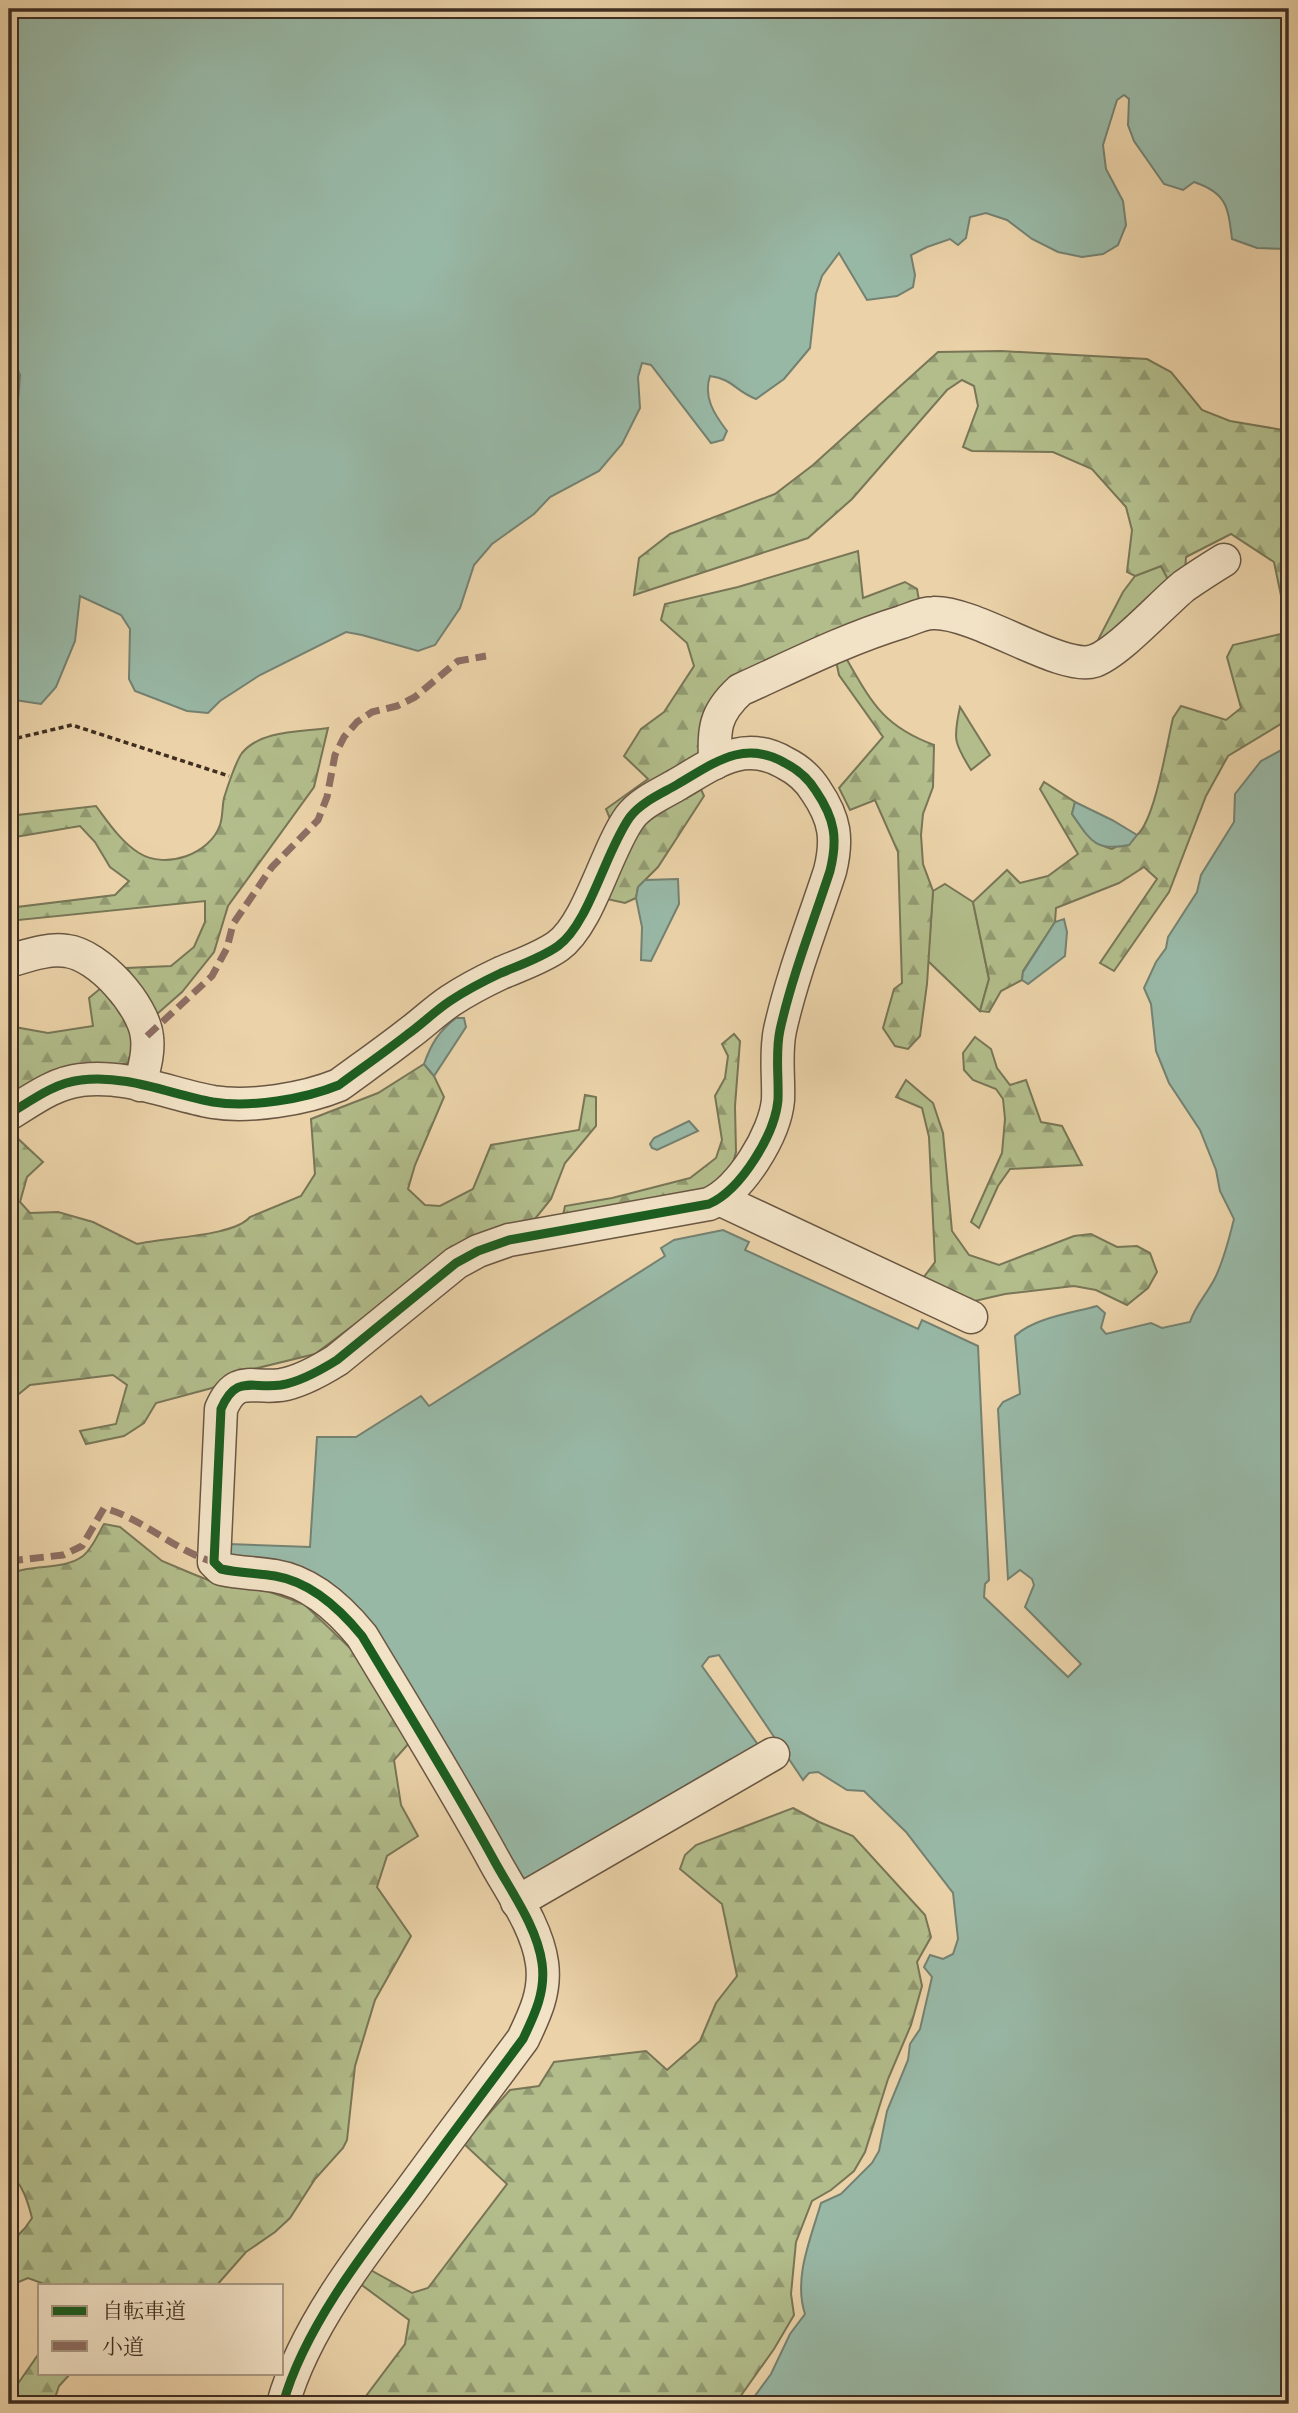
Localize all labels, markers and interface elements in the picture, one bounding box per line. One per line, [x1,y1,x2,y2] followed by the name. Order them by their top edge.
[38,2284,284,2374] legend
[102,2298,186,2327] text: 自転車道
[102,2334,144,2363] text: 小道

